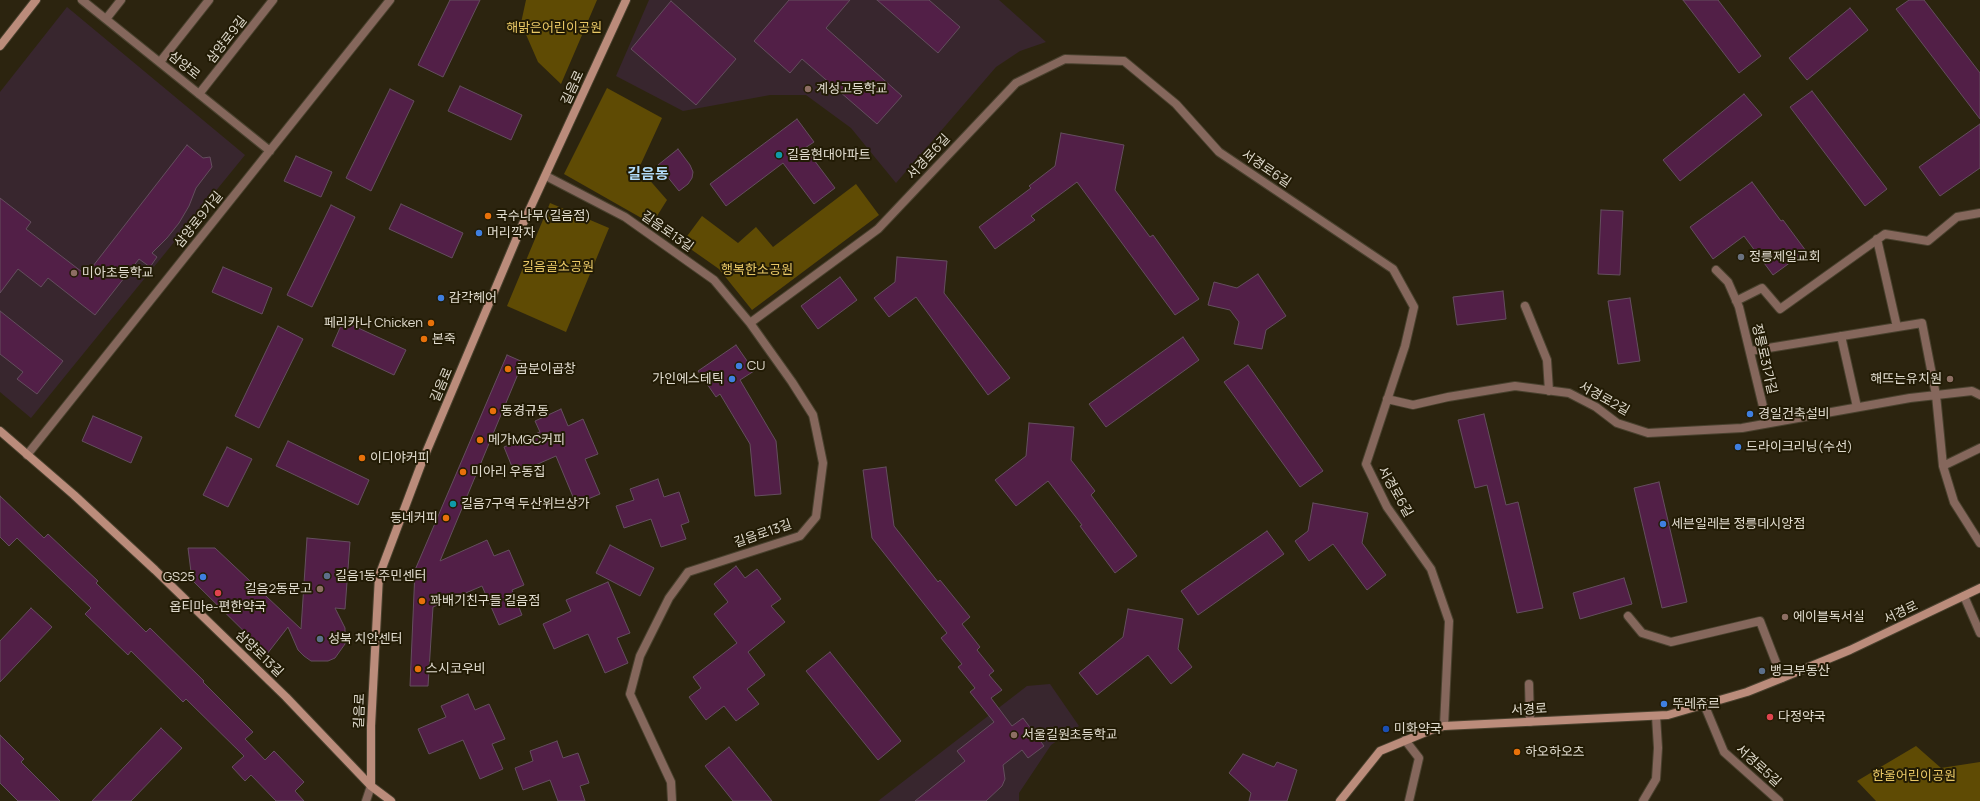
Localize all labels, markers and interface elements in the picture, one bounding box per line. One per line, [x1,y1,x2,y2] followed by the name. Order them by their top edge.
[204,13,250,67] street label: 삼양로9길
[506,20,602,36] park label: 해맑은어린이공원
[165,49,203,83] street label: 삼양로
[558,68,588,108] street label: 길음로
[816,81,888,97] place label: 계성고등학교
[803,84,813,94] marker: 계성고등학교
[904,131,954,183] street label: 서경로6길
[787,147,871,163] place label: 길음현대아파트
[1238,147,1294,191] street label: 서경로6길
[774,150,784,160] marker: 길음현대아파트
[627,166,669,184] district label: 길음동
[172,189,226,251] street label: 삼양로9가길
[496,208,591,224] place label: 국수나무(길음점)
[638,208,696,256] street label: 길음로13길
[483,211,493,221] marker: 국수나무(길음점)
[487,225,535,241] place label: 머리깍자
[474,228,484,238] marker: 머리깍자
[1749,249,1821,265] place label: 정릉제일교회
[1736,252,1746,262] marker: 정릉제일교회
[522,259,594,275] park label: 길음골소공원
[721,262,793,278] park label: 행복한소공원
[82,265,154,281] place label: 미아초등학교
[69,268,79,278] marker: 미아초등학교
[449,290,497,306] place label: 감각헤어
[436,293,446,303] marker: 감각헤어
[324,315,423,331] place label: 페리카나 Chicken
[426,318,436,328] marker: 페리카나 Chicken
[1748,322,1780,396] street label: 정릉로31가길
[432,331,456,347] place label: 본죽
[419,334,429,344] marker: 본죽
[747,358,765,374] place label: CU
[516,361,576,377] place label: 곱분이곱창
[734,361,744,371] marker: CU
[503,364,513,374] marker: 곱분이곱창
[428,365,456,405] street label: 길음로
[652,371,724,387] place label: 가인에스테틱
[1870,371,1942,387] place label: 해뜨는유치원
[727,374,737,384] marker: 가인에스테틱
[1945,374,1955,384] marker: 해뜨는유치원
[1576,379,1632,419] street label: 서경로2길
[501,403,549,419] place label: 동경규동
[488,406,498,416] marker: 동경규동
[1758,406,1830,422] place label: 경일건축설비
[1745,409,1755,419] marker: 경일건축설비
[488,432,565,448] place label: 메가MGC커피
[475,435,485,445] marker: 메가MGC커피
[1746,439,1853,455] place label: 드라이크리닝(수선)
[1733,442,1743,452] marker: 드라이크리닝(수선)
[370,450,430,466] place label: 이디야커피
[357,453,367,463] marker: 이디야커피
[471,464,545,480] place label: 미아리 우동집
[1374,464,1416,520] street label: 서경로6길
[458,467,468,477] marker: 미아리 우동집
[461,496,590,512] place label: 길음7구역 두산위브상가
[448,499,458,509] marker: 길음7구역 두산위브상가
[390,510,438,526] place label: 동네커피
[441,513,451,523] marker: 동네커피
[1671,516,1805,532] place label: 세븐일레븐 정릉데시앙점
[732,517,794,551] street label: 길음로13길
[1658,519,1668,529] marker: 세븐일레븐 정릉데시앙점
[335,568,426,584] place label: 길음1동 주민센터
[163,569,195,585] place label: GS25
[322,571,332,581] marker: 길음1동 주민센터
[198,572,208,582] marker: GS25
[245,581,312,597] place label: 길음2동문고
[315,584,325,594] marker: 길음2동문고
[213,588,223,598] marker: 옵티마e-편한약국
[430,593,540,609] place label: 꽈배기친구들 길음점
[417,596,427,606] marker: 꽈배기친구들 길음점
[1881,598,1921,628] street label: 서경로
[170,599,266,615] place label: 옵티마e-편한약국
[1793,609,1865,625] place label: 에이블독서실
[1780,612,1790,622] marker: 에이블독서실
[232,628,286,680] street label: 삼양로13길
[328,631,402,647] place label: 성북 치안센터
[315,634,325,644] marker: 성북 치안센터
[426,661,486,677] place label: 스시코우비
[1770,663,1830,679] place label: 뱅크부동산
[413,664,423,674] marker: 스시코우비
[1757,666,1767,676] marker: 뱅크부동산
[352,693,368,729] street label: 길음로
[1672,696,1720,712] place label: 뚜레쥬르
[1659,699,1669,709] marker: 뚜레쥬르
[1511,701,1547,719] street label: 서경로
[1778,709,1826,725] place label: 다정약국
[1765,712,1775,722] marker: 다정약국
[1394,721,1442,737] place label: 미화약국
[1381,724,1391,734] marker: 미화약국
[1022,727,1118,743] place label: 서울길원초등학교
[1009,730,1019,740] marker: 서울길원초등학교
[1732,742,1784,790] street label: 서경로5길
[1525,744,1585,760] place label: 하오하오츠
[1512,747,1522,757] marker: 하오하오츠
[1872,768,1956,784] park label: 한울어린이공원

